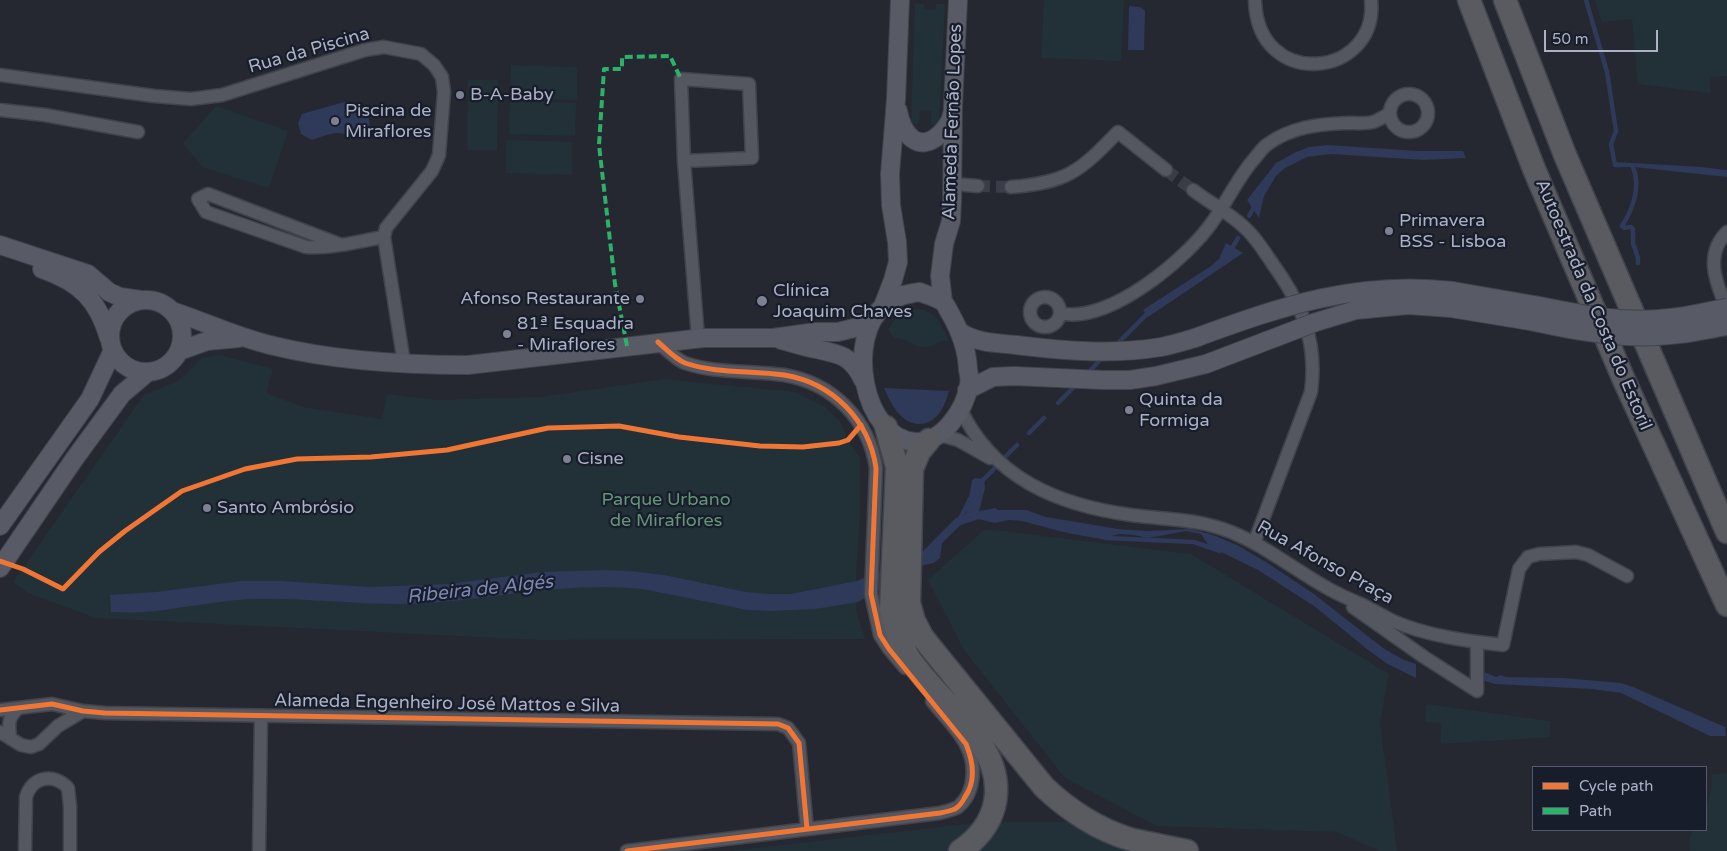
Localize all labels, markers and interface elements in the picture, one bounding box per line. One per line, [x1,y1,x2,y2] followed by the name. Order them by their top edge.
[1547,20,1661,52] scale bar
[246,23,372,79] street label: Rua da Piscina
[939,24,967,220] street label: Alameda Fernão Lopes
[1552,30,1589,48] text: 50 m
[470,84,554,106] place label: B-A-Baby
[454,89,466,101] marker: B-A-Baby
[345,100,431,142] place label: Piscina de Miraflores
[329,115,341,127] marker: Piscina de Miraflores
[1530,176,1656,434] street label: Autoestrada da Costa do Estoril
[1399,210,1506,252] place label: Primavera BSS - Lisboa
[1383,225,1395,237] marker: Primavera BSS - Lisboa
[773,280,912,322] place label: Clínica Joaquim Chaves
[460,288,630,310] place label: Afonso Restaurante
[634,293,646,305] marker: Afonso Restaurante
[755,294,769,308] marker: Clínica Joaquim Chaves
[517,313,634,356] place label: 81ª Esquadra - Miraflores
[501,328,513,340] marker: 81ª Esquadra - Miraflores
[1139,389,1223,432] place label: Quinta da Formiga
[1123,404,1135,416] marker: Quinta da Formiga
[577,448,624,470] place label: Cisne
[561,453,573,465] marker: Cisne
[601,489,731,532] park label: Parque Urbano de Miraflores
[217,497,354,519] place label: Santo Ambrósio
[201,502,213,514] marker: Santo Ambrósio
[1253,517,1397,609] street label: Rua Afonso Praça
[406,571,554,609] water label: Ribeira de Algés
[274,690,620,718] street label: Alameda Engenheiro José Mattos e Silva
[1532,766,1707,831] legend
[1579,777,1653,795] text: Cycle path
[1579,802,1612,820] text: Path

